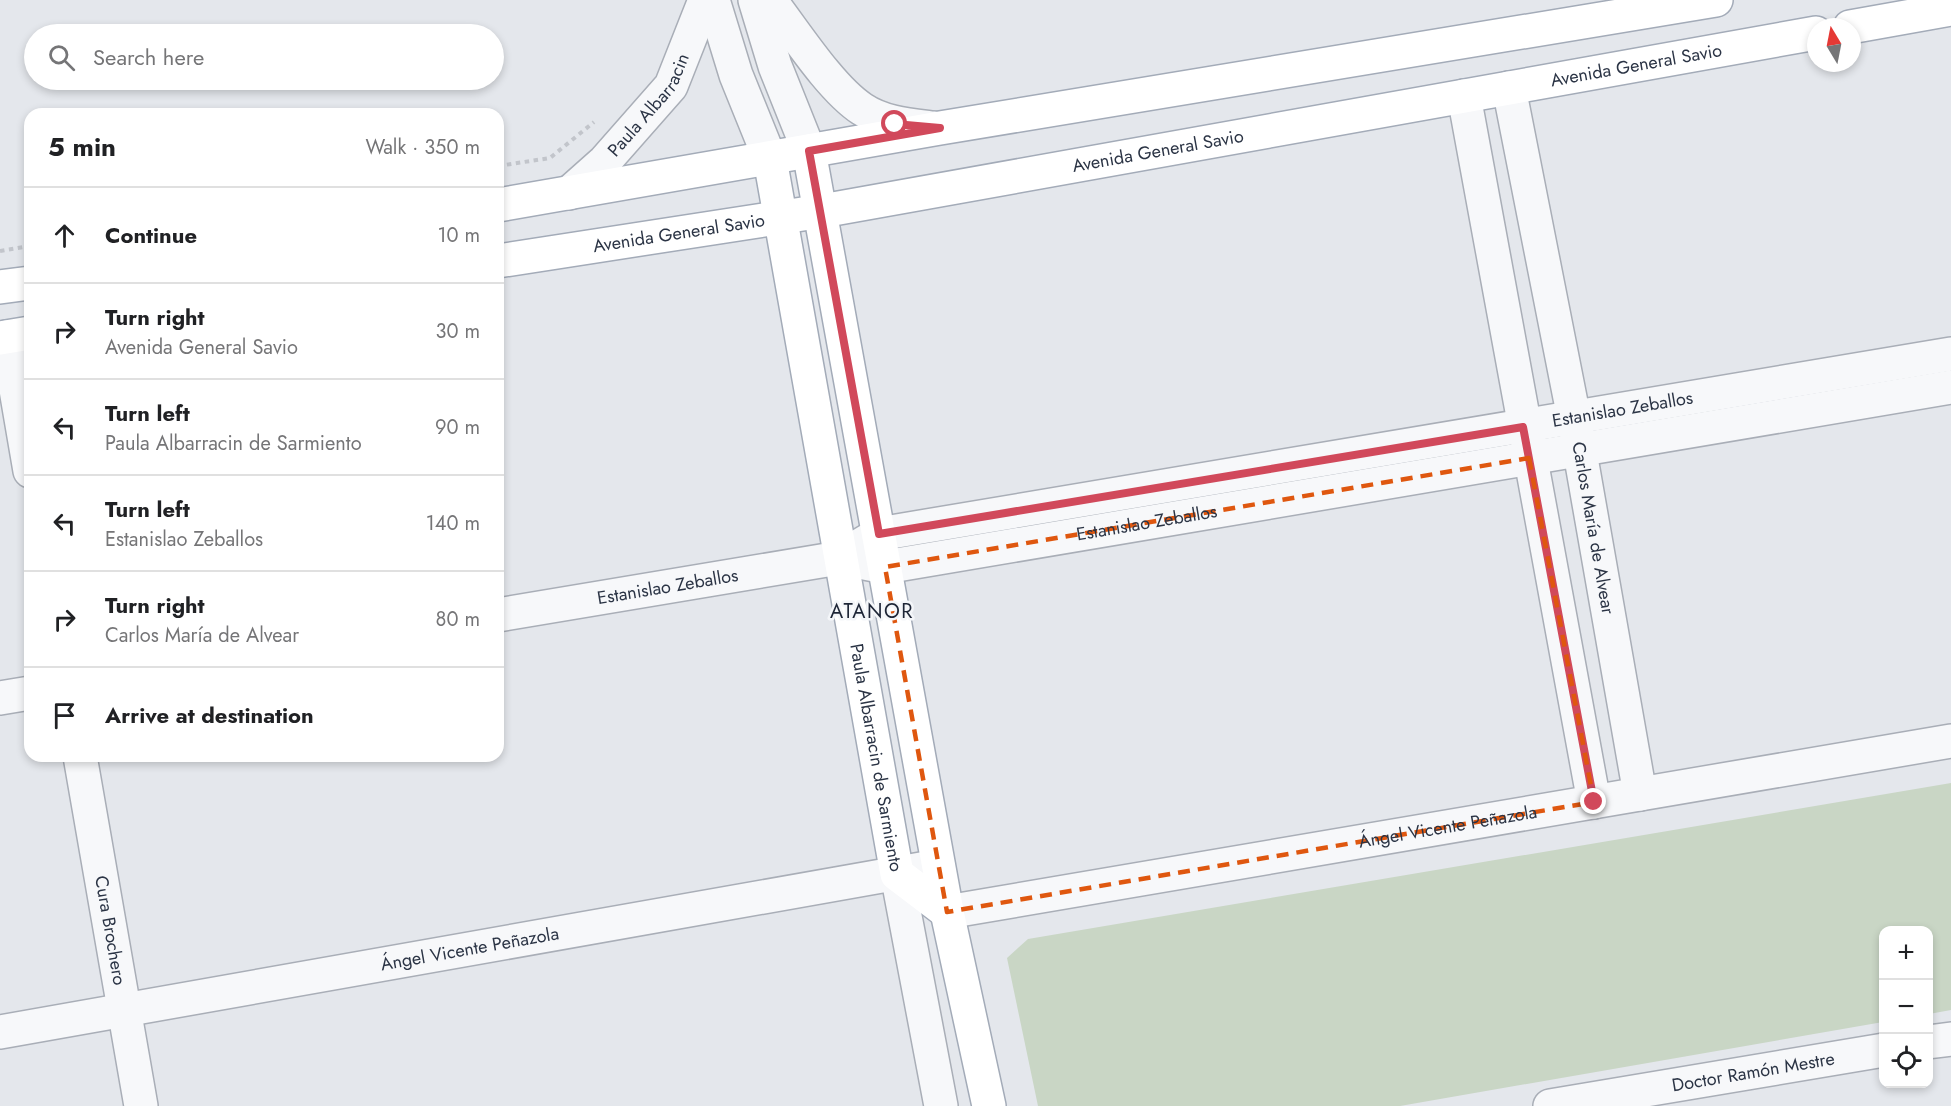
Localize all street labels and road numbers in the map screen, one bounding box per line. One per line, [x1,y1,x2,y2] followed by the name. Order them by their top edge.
[1548,37,1724,93] street label: Avenida General Savio
[602,49,696,162] street label: Paula Albarracin
[1070,123,1246,179] street label: Avenida General Savio
[591,207,767,259] street label: Avenida General Savio
[1550,385,1695,434] street label: Estanislao Zeballos
[1565,440,1621,617] street label: Carlos María de Alvear
[1074,498,1219,547] street label: Estanislao Zeballos
[595,562,740,611] street label: Estanislao Zeballos
[843,642,909,874] street label: Paula Albarracin de Sarmiento
[1357,799,1539,855] street label: Ángel Vicente Peñazola
[88,874,133,987] street label: Cura Brochero
[378,920,561,977] street label: Ángel Vicente Peñazola
[1670,1046,1836,1098] street label: Doctor Ramón Mestre

